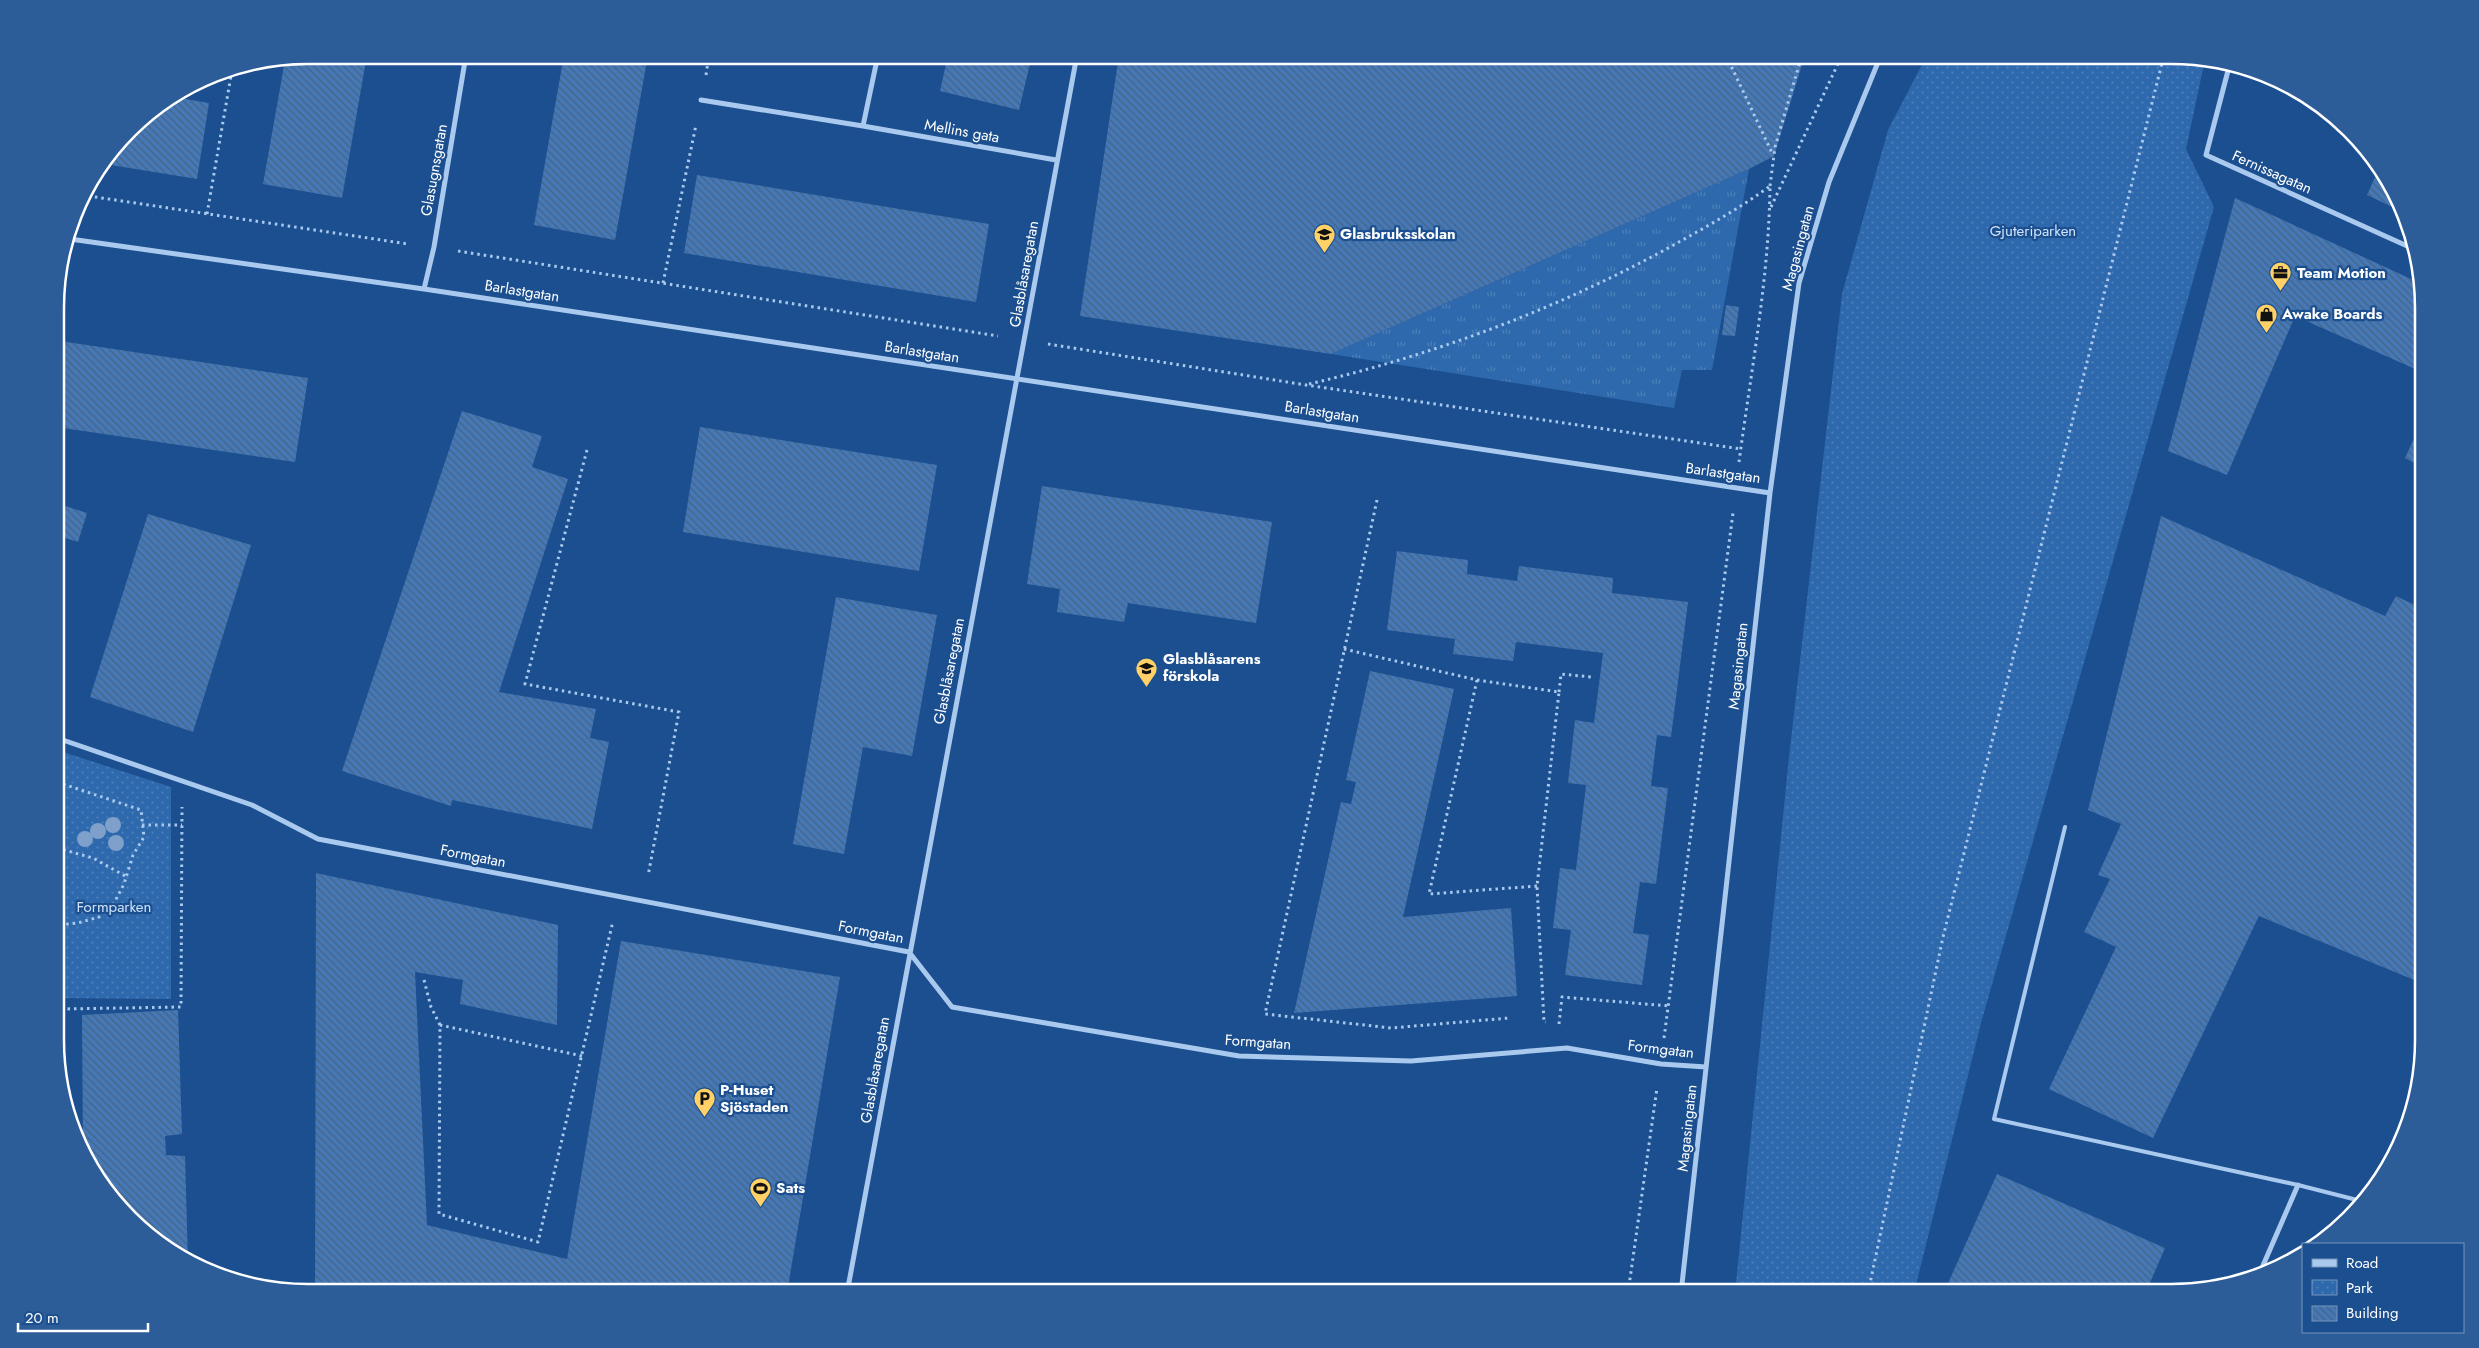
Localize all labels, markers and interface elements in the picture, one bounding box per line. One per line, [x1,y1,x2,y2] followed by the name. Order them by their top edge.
[923,114,1001,148] street label: Mellins gata
[415,122,453,218] street label: Glasugnsgatan
[2228,145,2316,199] street label: Fernissagatan
[1776,203,1820,293] street label: Magasingatan
[1004,219,1044,329] street label: Glasblåsaregatan
[1990,220,2076,242] park label: Gjuteriparken
[1312,222,1336,253] school or university icon: Glasbruksskolan
[1340,223,1456,245] place label: Glasbruksskolan
[2269,261,2293,292] office icon: Team Motion
[2297,262,2386,284] place label: Team Motion
[483,274,561,308] street label: Barlastgatan
[2254,302,2278,333] shop icon: Awake Boards
[2281,303,2383,325] place label: Awake Boards
[883,335,961,369] street label: Barlastgatan
[1283,395,1361,429] street label: Barlastgatan
[1684,457,1762,489] street label: Barlastgatan
[928,616,970,726] street label: Glasblåsaregatan
[1722,621,1754,711] street label: Magasingatan
[1163,648,1261,687] place label: Glasblåsarens förskola
[1135,656,1159,687] school or university icon: Glasblåsarens förskola
[438,839,508,873] street label: Formgatan
[77,896,151,918] park label: Formparken
[836,915,906,949] street label: Formgatan
[855,1015,895,1125] street label: Glasblåsaregatan
[1224,1029,1292,1055] street label: Formgatan
[1627,1034,1695,1064] street label: Formgatan
[720,1079,788,1118] place label: P-Huset Sjöstaden
[1671,1083,1703,1173] street label: Magasingatan
[692,1087,716,1118] parking icon: P-Huset Sjöstaden
[748,1176,772,1207] sports icon: Sats
[776,1177,805,1199] place label: Sats
[2302,1243,2464,1333] legend
[2346,1252,2378,1274] text: Road
[2346,1277,2373,1299] text: Park
[18,1300,148,1332] scale bar
[2346,1302,2398,1324] text: Building
[25,1307,59,1329] text: 20 m

